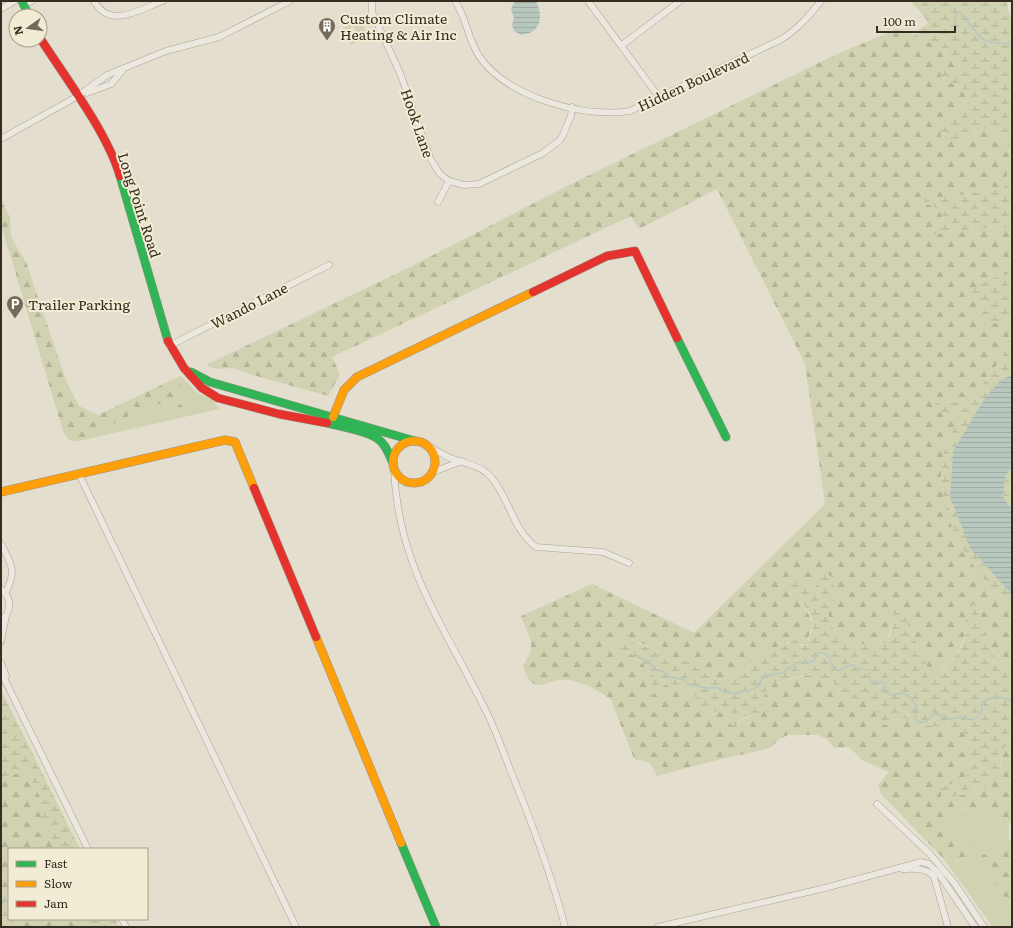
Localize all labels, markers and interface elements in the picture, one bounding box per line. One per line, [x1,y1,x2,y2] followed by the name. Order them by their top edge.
[8,8,48,48] north arrow
[340,8,457,44] place label: Custom Climate Heating & Air Inc
[877,8,955,34] scale bar
[883,12,916,30] text: 100 m
[317,16,337,41] building icon: Custom Climate Heating & Air Inc
[8,24,26,37] text: N
[634,46,752,116] street label: Hidden Boulevard
[397,86,439,160] street label: Hook Lane
[114,150,167,261] street label: Long Point Road
[207,277,291,333] street label: Wando Lane
[5,294,25,319] parking icon: Trailer Parking
[28,294,131,314] place label: Trailer Parking
[8,848,148,920] legend
[44,854,68,872] text: Fast
[44,874,73,892] text: Slow
[44,894,69,912] text: Jam

